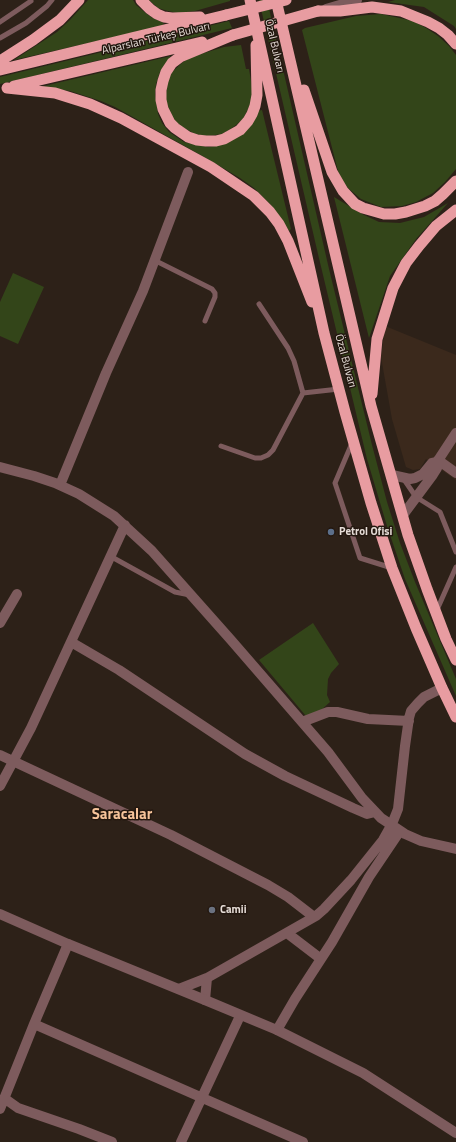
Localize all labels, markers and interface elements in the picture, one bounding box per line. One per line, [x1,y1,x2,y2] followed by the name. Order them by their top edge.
[261,18,287,74] street label: Özal Bulvarı
[101,20,211,58] street label: Alparslan Türkeş Bulvarı
[332,333,358,389] street label: Özal Bulvarı
[339,525,392,539] place label: Petrol Ofisi
[326,527,336,537] marker: Petrol Ofisi
[92,806,152,824] district label: Saracalar
[220,903,246,917] place label: Camii
[207,905,217,915] marker: Camii

